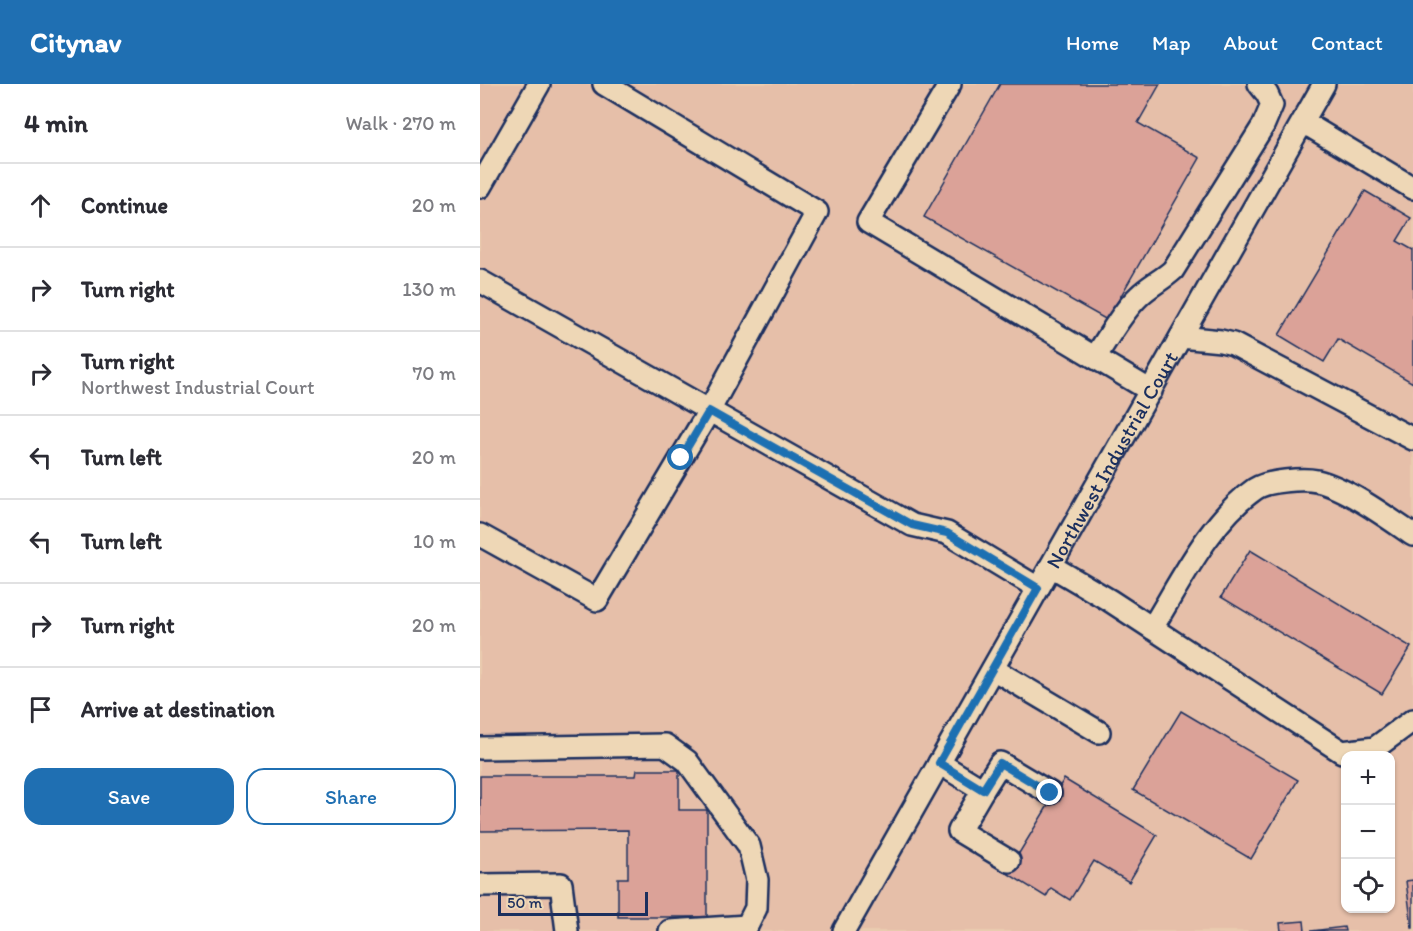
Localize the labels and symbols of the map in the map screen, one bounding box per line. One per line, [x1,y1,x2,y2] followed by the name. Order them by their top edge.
[1040,346,1183,572] street label: Northwest Industrial Court
[667,444,693,470] route start
[1036,779,1062,805] route end
[498,889,648,916] scale bar

